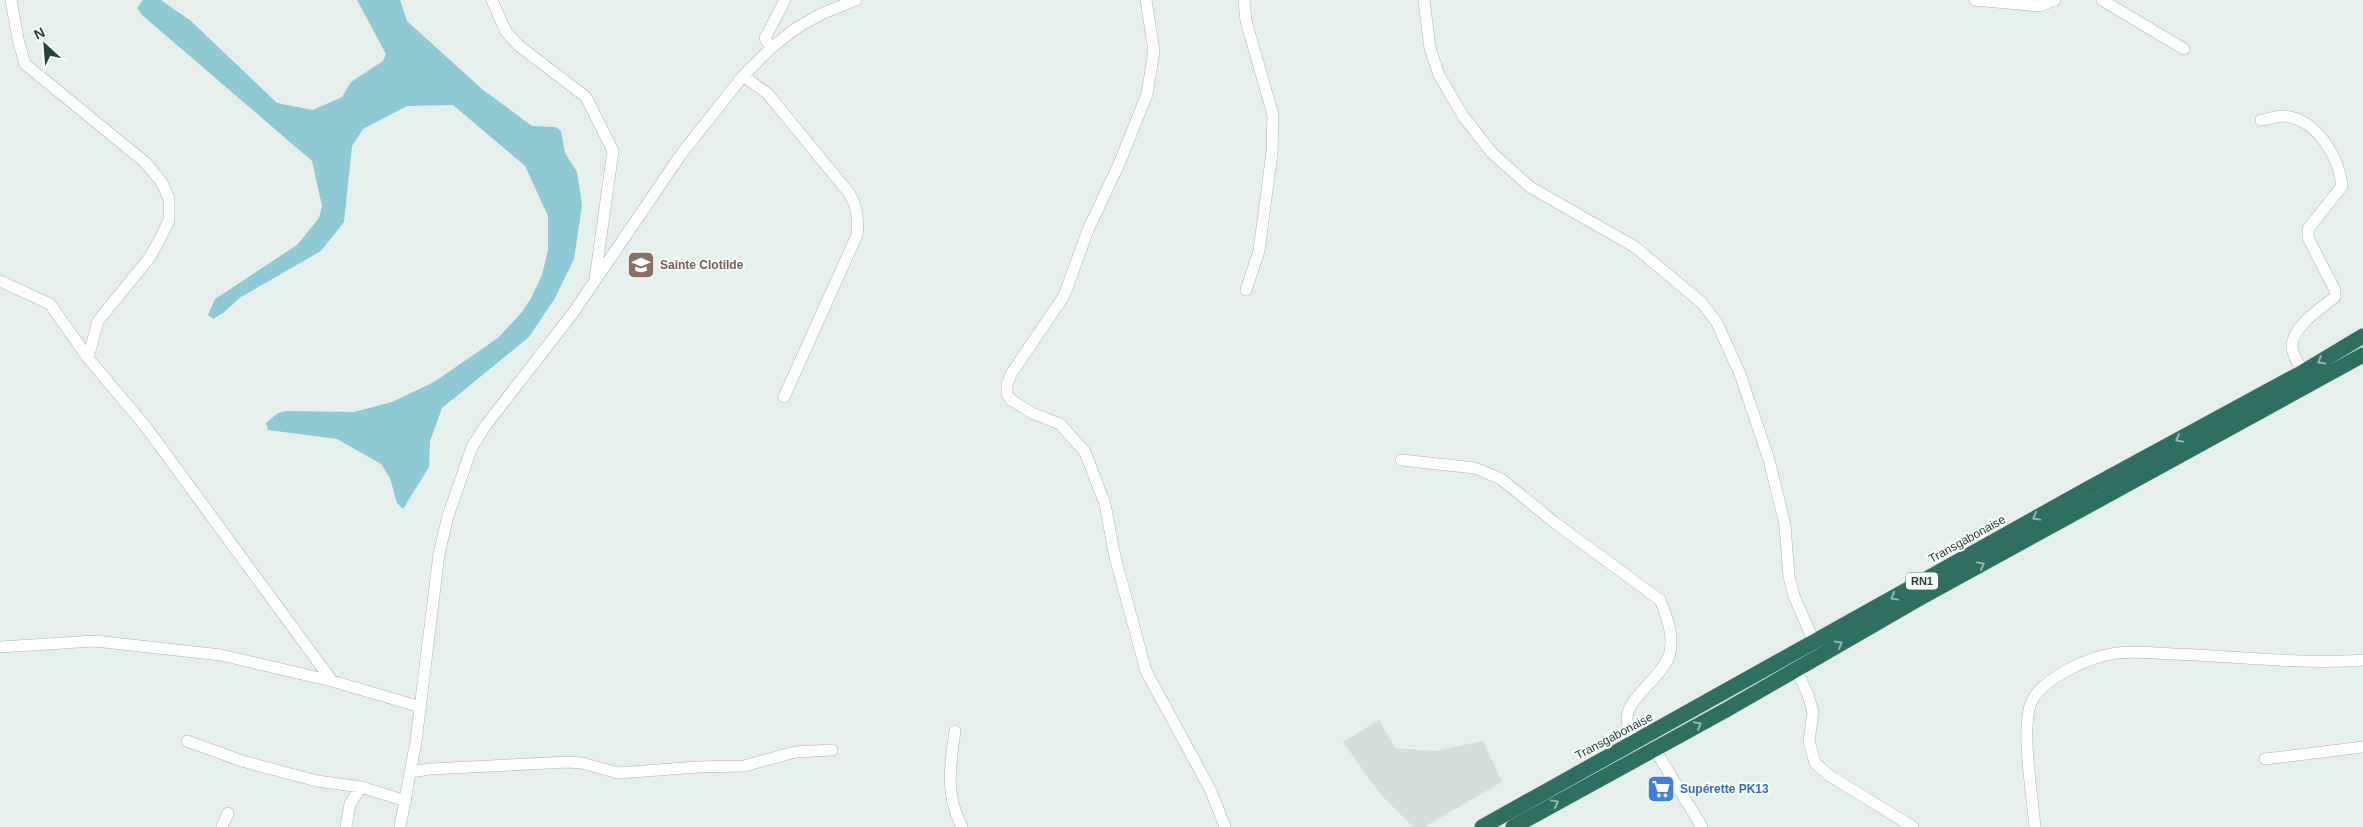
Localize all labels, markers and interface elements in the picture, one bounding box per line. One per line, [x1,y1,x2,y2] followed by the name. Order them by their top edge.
[20,20,70,70] north arrow
[31,24,47,43] text: N
[626,250,656,280] school or university icon: Sainte Clotilde
[660,258,744,272] place label: Sainte Clotilde
[2318,354,2327,364] one-way arrow
[2175,433,2184,443] one-way arrow
[2033,511,2042,521] one-way arrow
[1926,512,2008,566] street label: Transgabonaise
[1975,561,1984,571] one-way arrow
[1906,572,1938,590] road number: RN1
[1891,590,1900,600] one-way arrow
[1833,641,1842,651] one-way arrow
[1573,710,1655,762] street label: Transgabonaise
[1693,721,1702,731] one-way arrow
[1646,774,1676,804] supermarket icon: Supérette PK13
[1680,782,1769,796] place label: Supérette PK13
[1550,799,1559,809] one-way arrow

